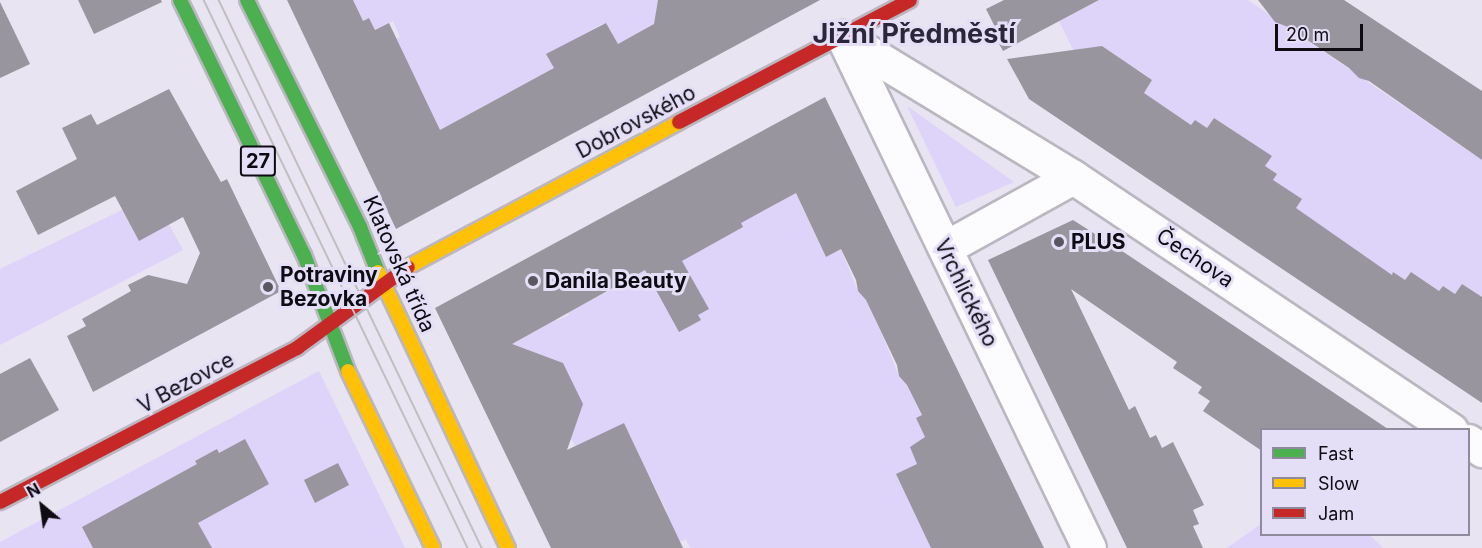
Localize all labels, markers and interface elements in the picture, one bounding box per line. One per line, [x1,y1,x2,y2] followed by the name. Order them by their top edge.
[1278,12,1366,50] scale bar
[812,18,1016,50] district label: Jižní Předměstí
[1286,24,1329,45] text: 20 m
[572,80,700,164] street label: Dobrovského
[238,144,278,178] road number: 27
[358,192,440,336] street label: Klatovská třída
[1152,223,1238,293] street label: Čechova
[1071,229,1126,255] place label: PLUS
[929,235,1003,351] street label: Vrchlického
[1052,235,1066,249] marker: PLUS
[280,262,378,312] place label: Potraviny Bezovka
[545,268,687,294] place label: Danila Beauty
[526,274,540,288] marker: Danila Beauty
[261,280,275,294] marker: Potraviny Bezovka
[134,347,238,419] street label: V Bezovce
[1260,428,1470,536] legend
[1318,443,1354,464] text: Fast
[1318,473,1359,494] text: Slow
[12,476,72,536] north arrow
[23,479,43,502] text: N
[1318,503,1354,524] text: Jam

